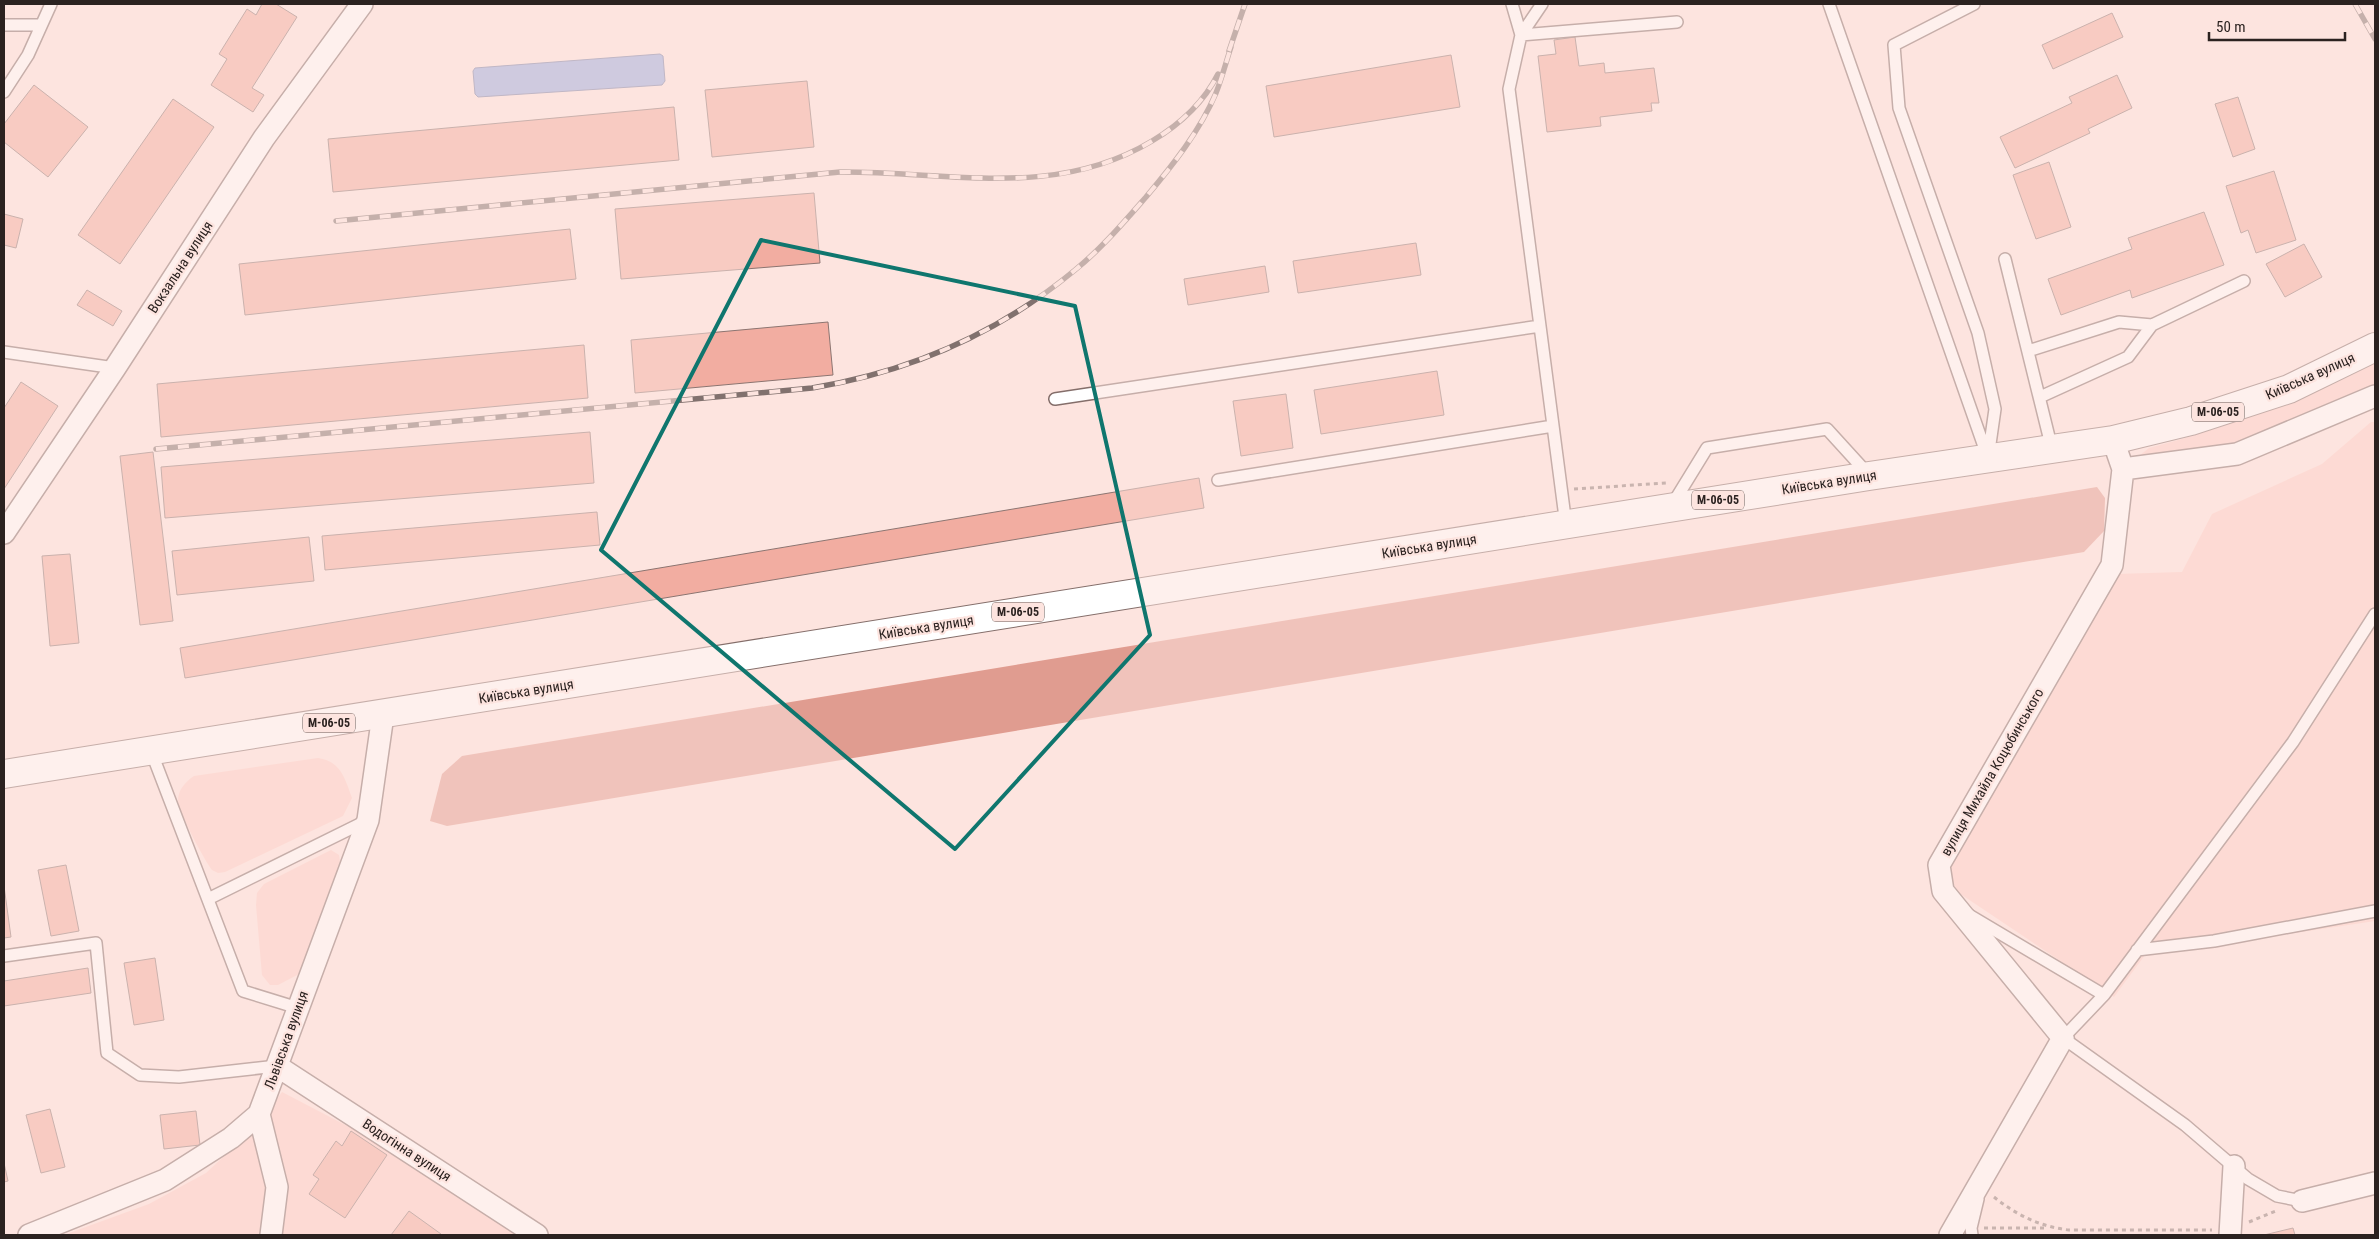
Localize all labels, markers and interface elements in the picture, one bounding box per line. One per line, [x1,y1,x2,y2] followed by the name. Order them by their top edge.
[2209,10,2345,42] scale bar
[2216,18,2246,36] text: 50 m
[144,218,216,316] street label: Вокзальна вулиця
[2263,349,2357,403] street label: Київська вулиця
[2192,402,2244,422] road number: М-06-05
[1780,467,1878,497] street label: Київська вулиця
[1692,490,1744,510] road number: М-06-05
[1380,531,1478,561] street label: Київська вулиця
[992,602,1044,622] road number: М-06-05
[877,612,975,642] street label: Київська вулиця
[477,676,575,706] street label: Київська вулиця
[1937,685,2047,859] street label: вулиця Михайла Коцюбинського
[303,714,355,732] road number: М-06-05
[261,989,311,1091] street label: Львівська вулиця
[360,1115,454,1185] street label: Водогінна вулиця

